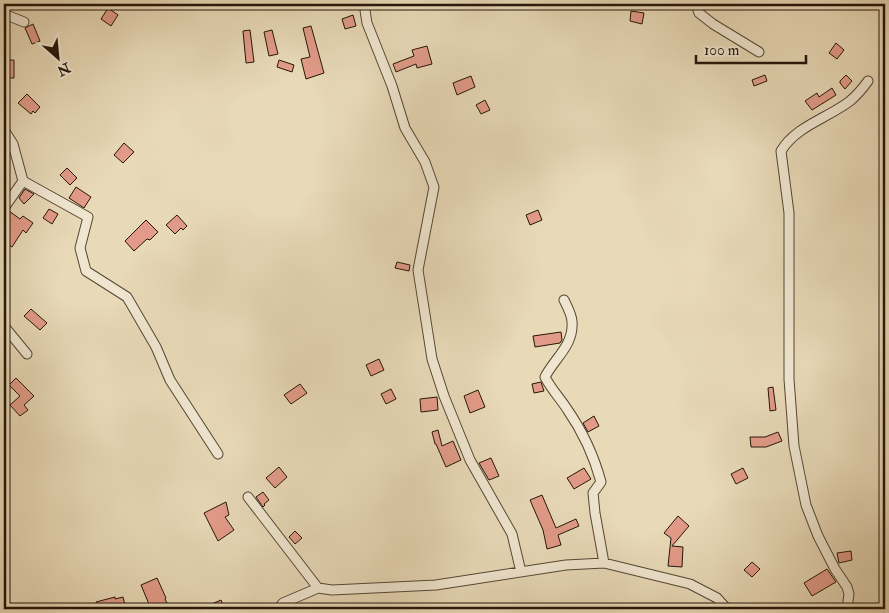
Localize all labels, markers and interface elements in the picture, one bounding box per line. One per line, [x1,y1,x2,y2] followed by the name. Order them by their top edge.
[32,32,82,82] north arrow
[696,32,806,64] scale bar
[704,41,740,60] text: 100 m
[54,58,74,80] text: N

